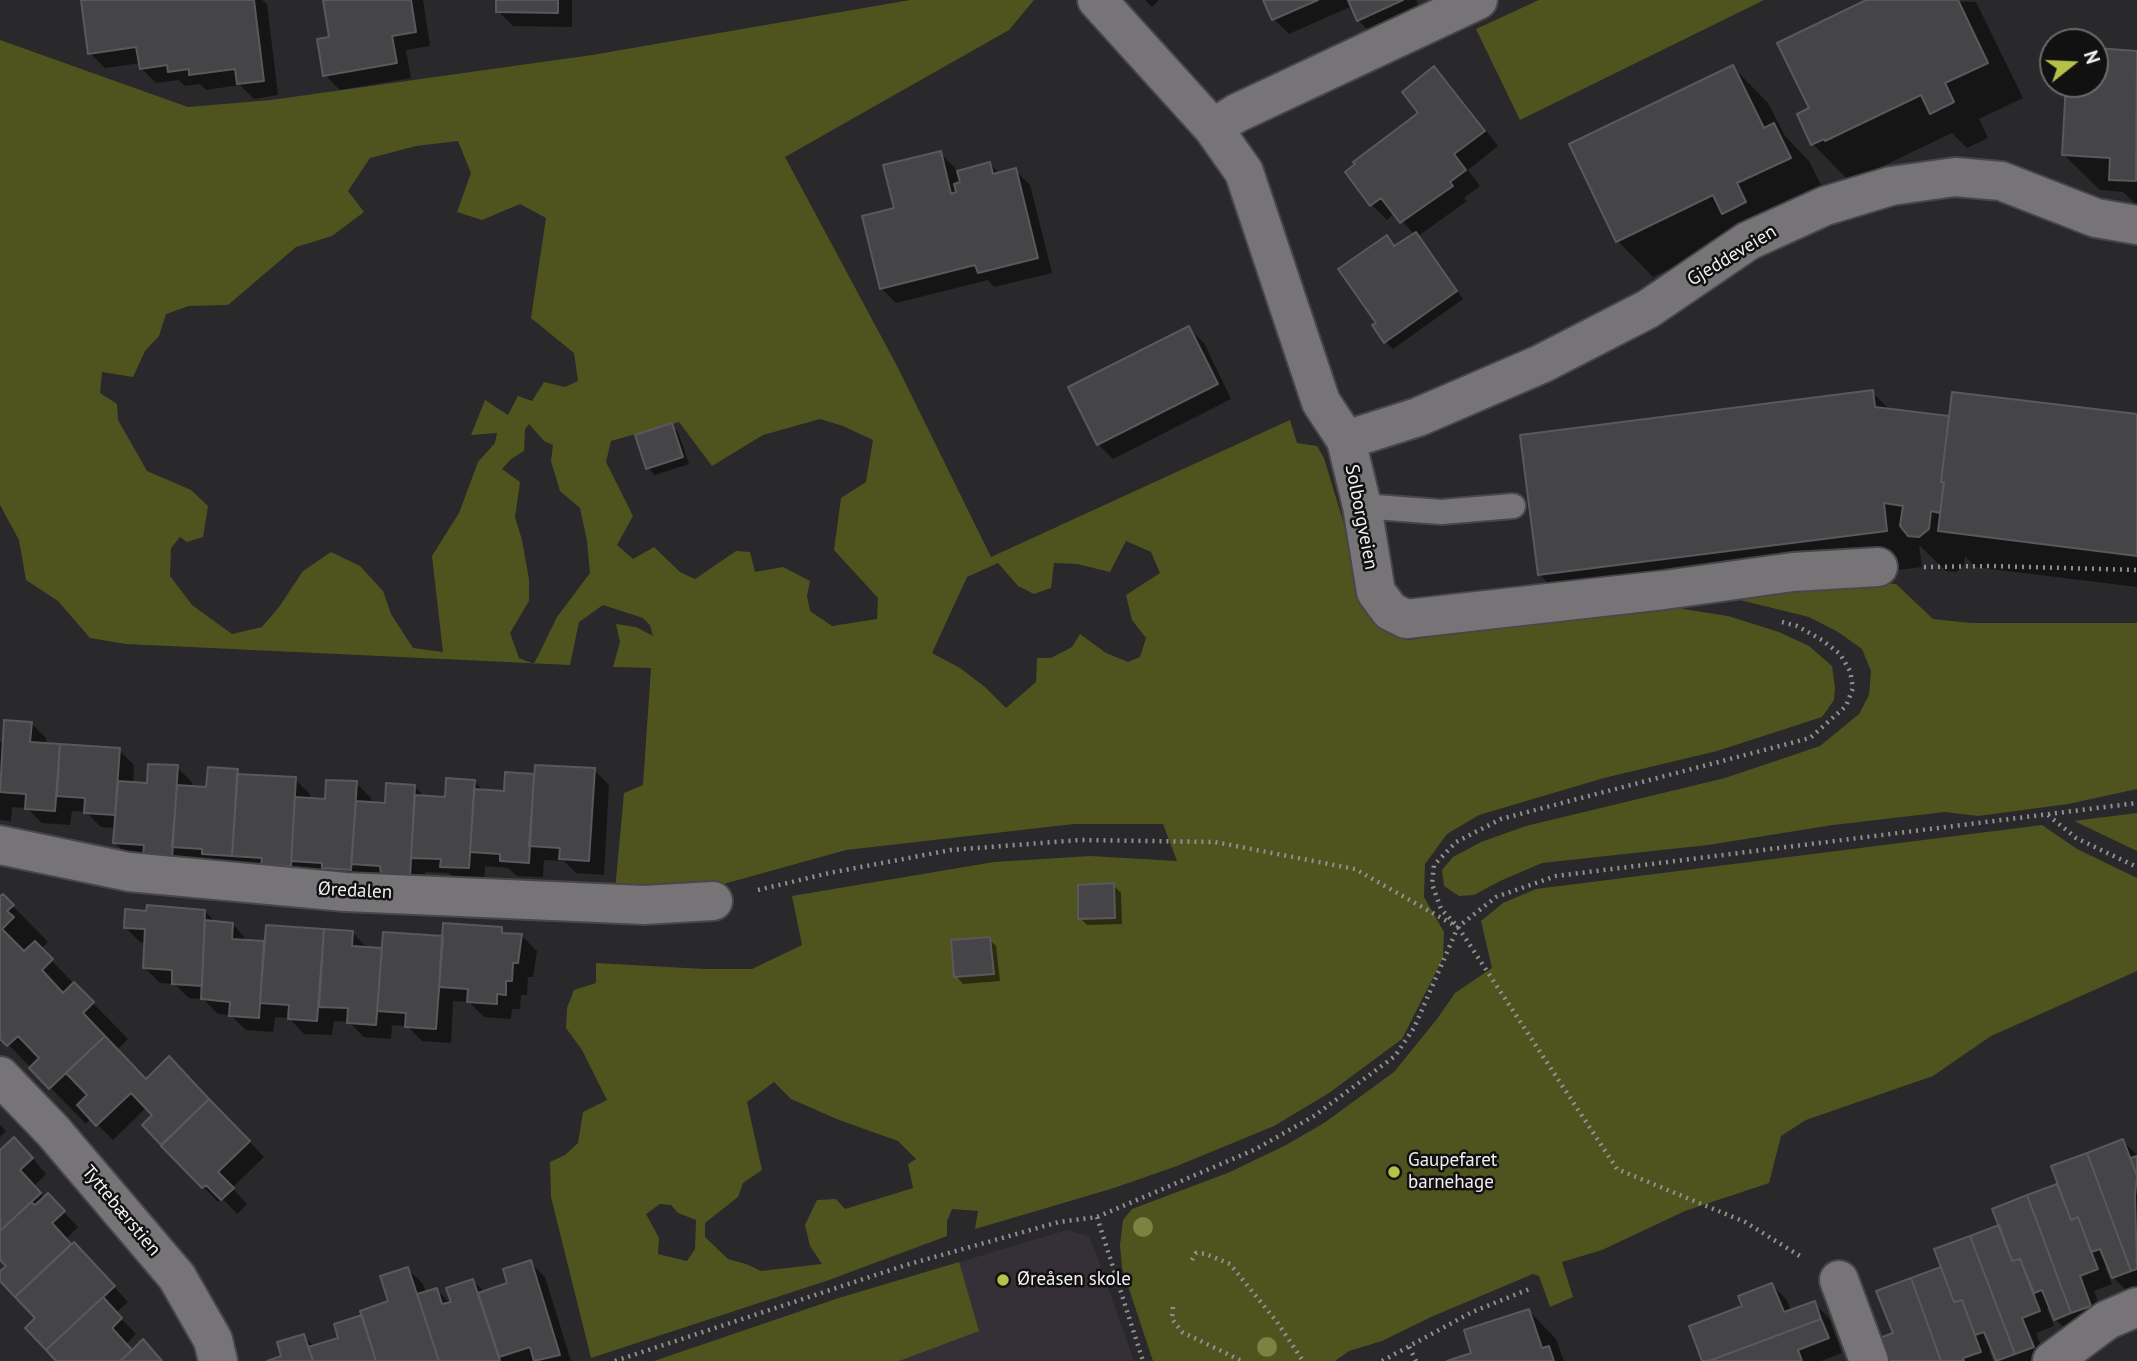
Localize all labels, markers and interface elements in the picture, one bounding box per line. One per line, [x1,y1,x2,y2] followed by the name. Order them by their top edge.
[2039,28,2109,98] north arrow
[2079,47,2105,67] text: N
[1683,221,1781,291] street label: Gjeddeveien
[1340,462,1382,572] street label: Solborgveien
[317,878,393,904] street label: Øredalen
[1408,1150,1497,1194] place label: Gaupefaret barnehage
[77,1161,165,1261] street label: Tyttebærstien
[1386,1164,1402,1180] marker: Gaupefaret barnehage
[1017,1269,1131,1291] place label: Øreåsen skole
[995,1272,1011,1288] marker: Øreåsen skole

